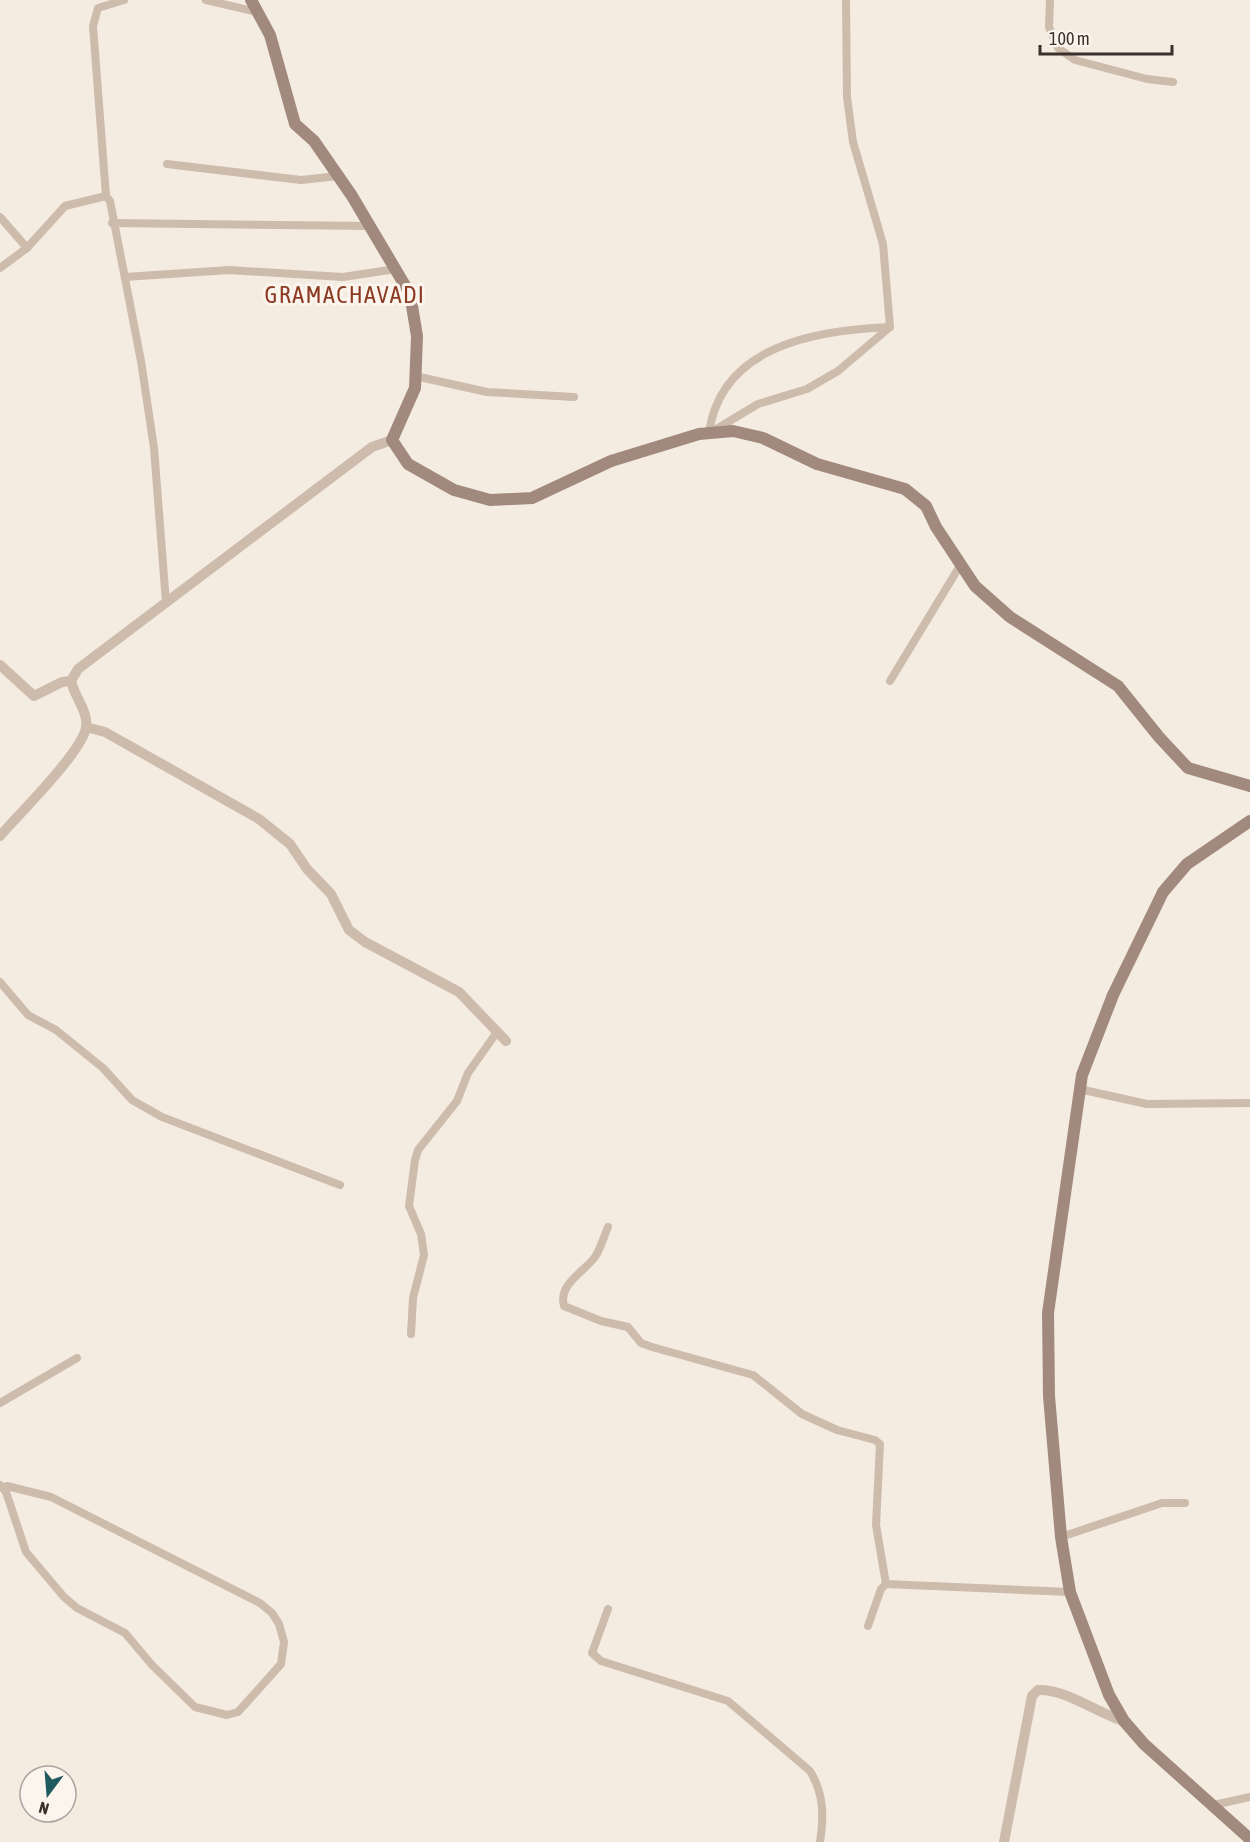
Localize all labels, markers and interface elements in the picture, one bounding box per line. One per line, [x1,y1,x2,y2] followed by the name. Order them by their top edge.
[1040,18,1172,56] scale bar
[1049,28,1090,49] text: 100 m
[265,281,425,308] district label: GRAMACHAVADI
[18,1764,78,1824] north arrow
[37,1798,51,1818] text: N

